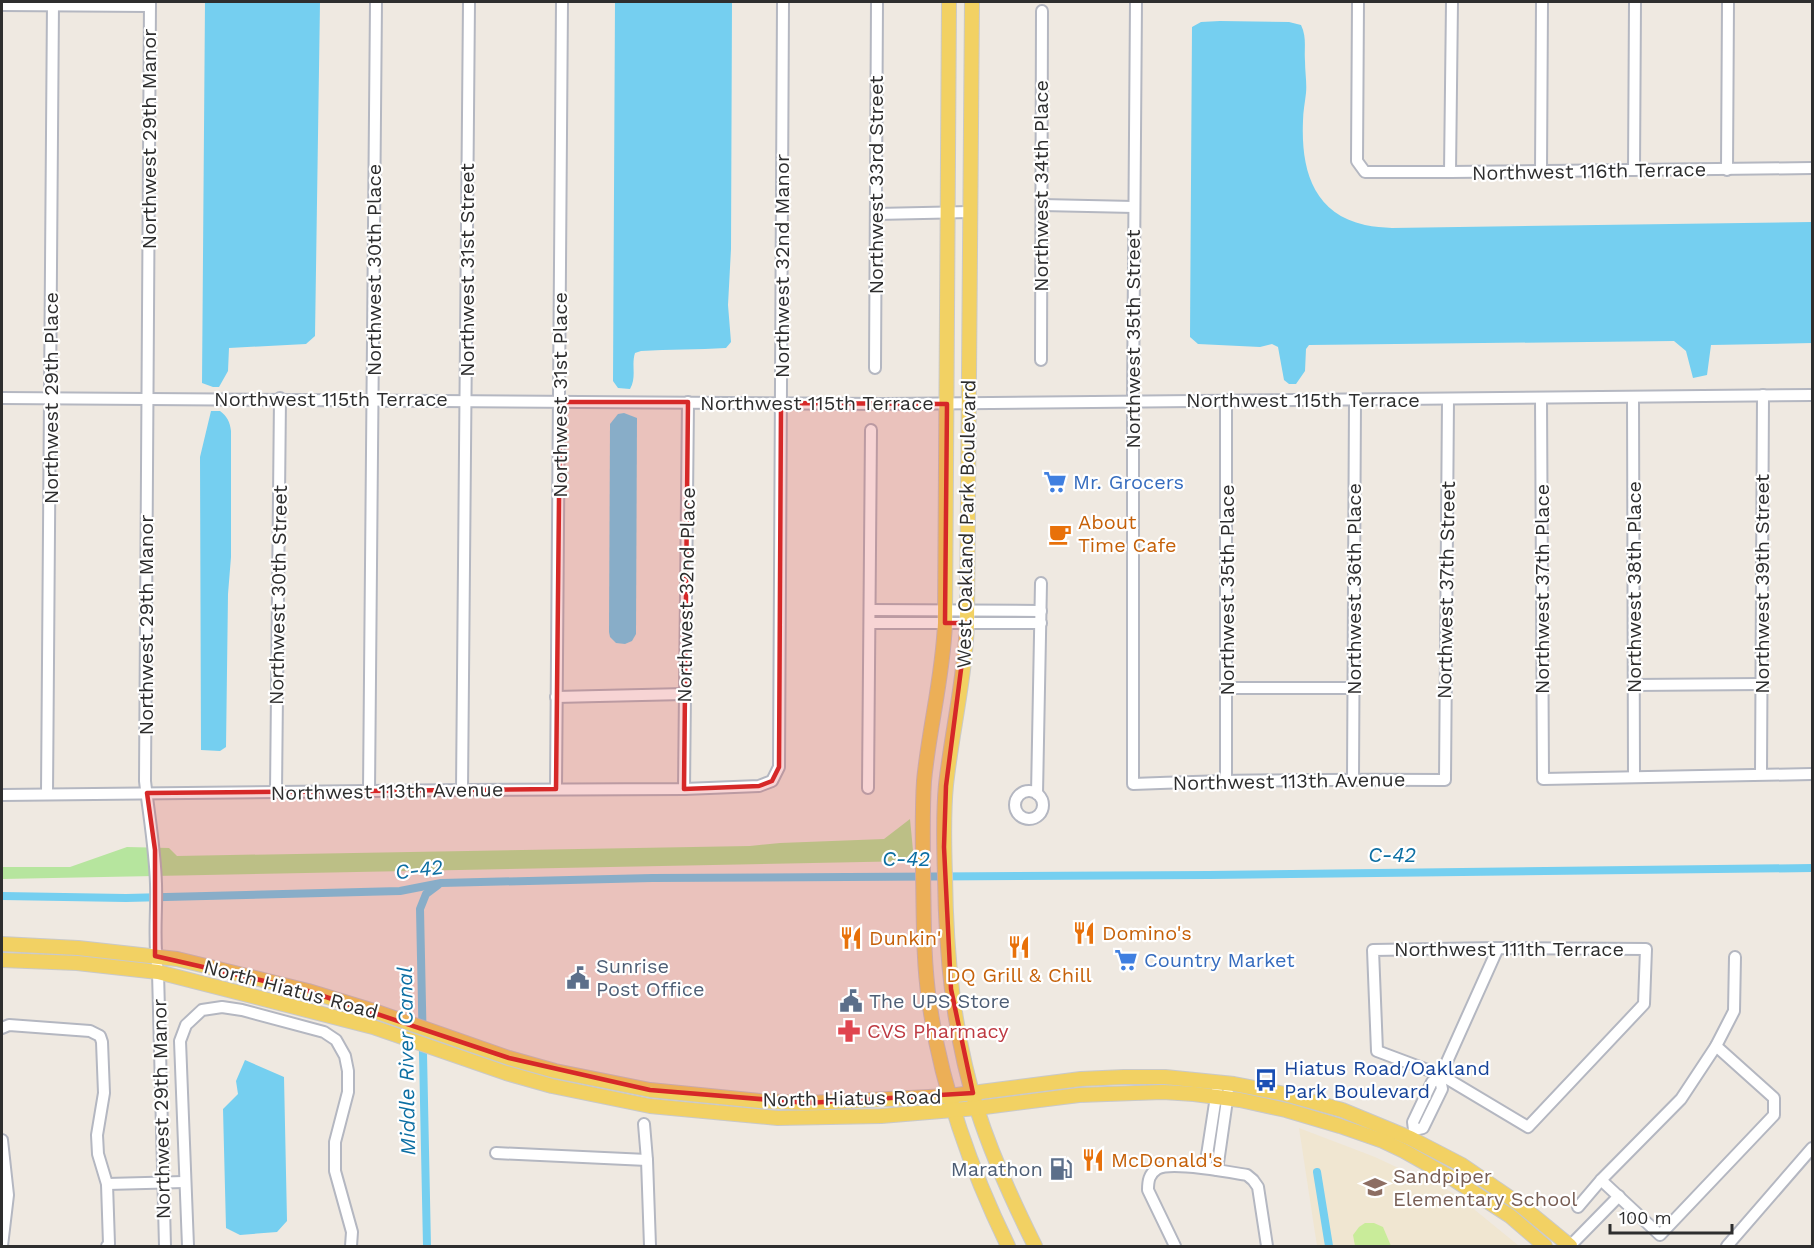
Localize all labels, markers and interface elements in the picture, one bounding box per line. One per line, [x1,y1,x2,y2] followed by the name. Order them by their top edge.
[137,29,161,249] street label: Northwest 29th Manor
[864,75,888,295] street label: Northwest 33rd Street
[1029,80,1053,292] street label: Northwest 34th Place
[770,154,794,378] street label: Northwest 32nd Manor
[1472,157,1706,185] street label: Northwest 116th Terrace
[455,163,479,377] street label: Northwest 31st Street
[362,164,386,376] street label: Northwest 30th Place
[1121,229,1145,449] street label: Northwest 35th Street
[39,292,63,504] street label: Northwest 29th Place
[548,292,572,498] street label: Northwest 31st Place
[951,379,981,669] street label: West Oakland Park Boulevard
[214,387,448,411] street label: Northwest 115th Terrace
[1186,388,1420,412] street label: Northwest 115th Terrace
[700,391,934,415] street label: Northwest 115th Terrace
[1042,469,1068,495] supermarket icon: Mr. Grocers
[1073,470,1184,494] place label: Mr. Grocers
[1750,473,1774,694] street label: Northwest 39th Street
[1432,480,1460,699] street label: Northwest 37th Street
[1622,481,1646,693] street label: Northwest 38th Place
[1342,483,1366,695] street label: Northwest 36th Place
[264,484,292,705] street label: Northwest 30th Street
[1215,484,1239,696] street label: Northwest 35th Place
[1530,484,1554,694] street label: Northwest 37th Place
[672,487,700,703] street label: Northwest 32nd Place
[1078,510,1177,557] place label: About Time Cafe
[134,515,158,735] street label: Northwest 29th Manor
[1047,521,1073,547] cafe icon: About Time Cafe
[1172,767,1406,795] street label: Northwest 113th Avenue
[270,777,504,805] street label: Northwest 113th Avenue
[1368,842,1416,867] water label: C-42
[882,846,930,871] water label: C-42
[394,854,445,884] water label: C-42
[1071,920,1097,946] restaurant icon: Domino's
[1102,921,1192,945] place label: Domino's
[838,925,864,951] restaurant icon: Dunkin'
[869,926,941,950] place label: Dunkin'
[1006,934,1032,960] restaurant icon: DQ Grill & Chill
[1394,937,1624,961] street label: Northwest 111th Terrace
[1113,947,1139,973] supermarket icon: Country Market
[1144,948,1295,972] place label: Country Market
[201,954,381,1024] street label: North Hiatus Road
[596,954,705,1001] place label: Sunrise Post Office
[946,963,1092,987] place label: DQ Grill & Chill
[565,965,591,991] public building icon: Sunrise Post Office
[392,966,420,1156] water label: Middle River Canal
[838,988,864,1014] public building icon: The UPS Store
[869,989,1010,1013] place label: The UPS Store
[147,998,175,1220] street label: Northwest 29th Manor
[836,1018,862,1044] pharmacy icon: CVS Pharmacy
[867,1019,1009,1043] place label: CVS Pharmacy
[1284,1056,1490,1103] place label: Hiatus Road/Oakland Park Boulevard
[1253,1067,1279,1093] bus stop icon: Hiatus Road/Oakland Park Boulevard
[762,1084,942,1112] street label: North Hiatus Road
[1080,1147,1106,1173] restaurant icon: McDonald's
[1111,1148,1223,1172] place label: McDonald's
[1048,1156,1074,1182] fuel station icon: Marathon
[951,1157,1043,1181] place label: Marathon
[1393,1164,1577,1211] place label: Sandpiper Elementary School
[1362,1174,1388,1200] school or university icon: Sandpiper Elementary School
[1610,1197,1732,1235] scale bar
[1619,1207,1672,1228] text: 100 m

